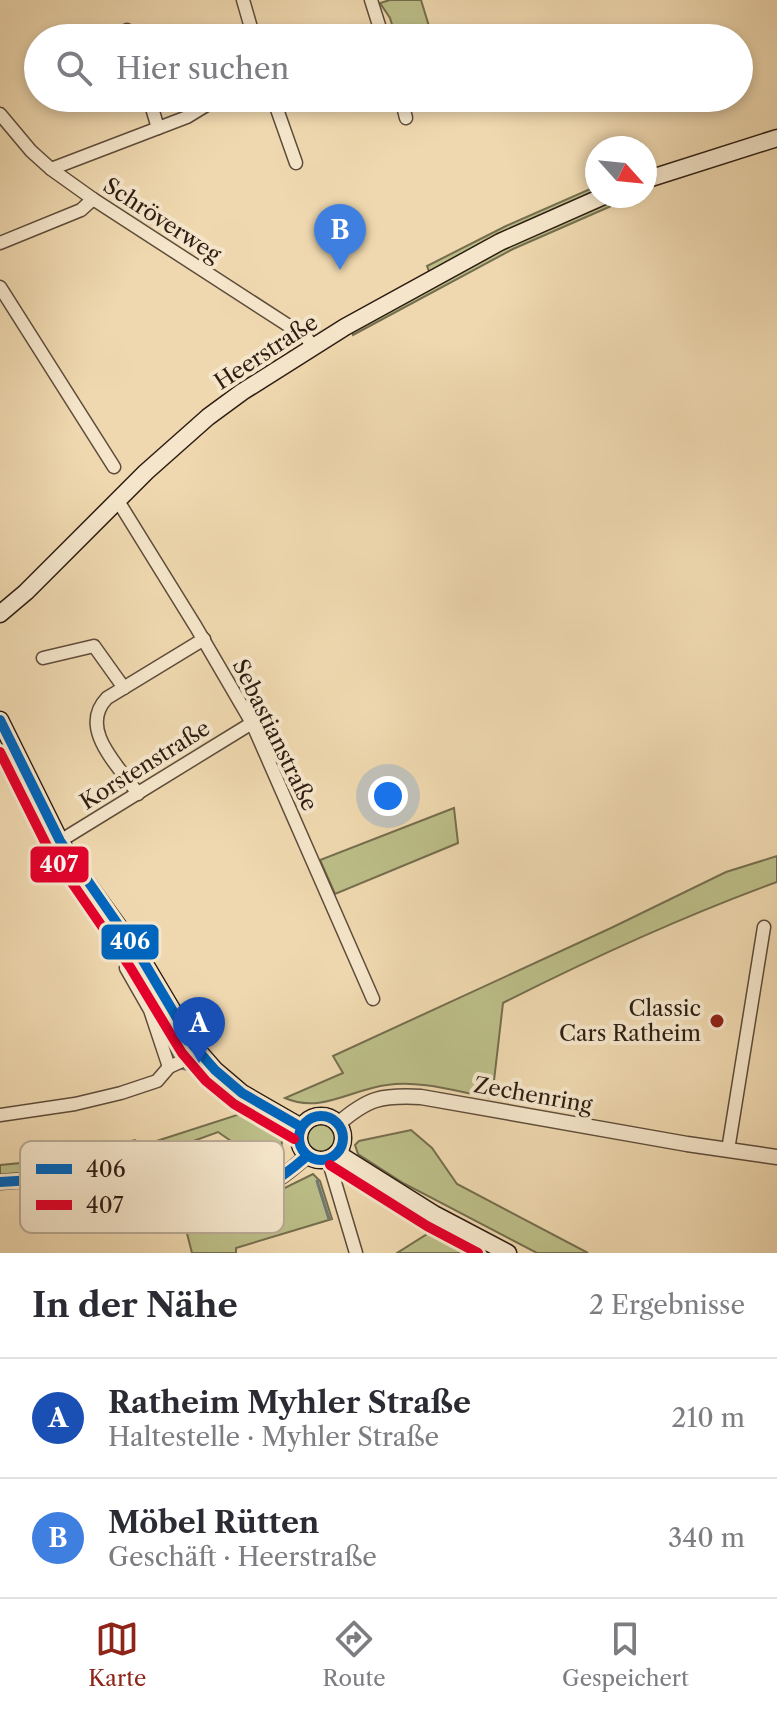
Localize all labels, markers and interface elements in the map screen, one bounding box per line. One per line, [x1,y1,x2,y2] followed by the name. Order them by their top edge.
[24,24,753,112] search box
[52,46,96,90] icon: search
[116,50,289,87] text: Hier suchen
[585,136,657,208] north arrow
[98,172,226,268] street label: Schröverweg
[314,204,366,270] pin: B
[209,309,323,395] street label: Heerstraße
[227,655,323,815] street label: Sebastianstraße
[75,714,215,816] street label: Korstenstraße
[368,776,408,816] your location
[29,845,90,884] line badge: 407
[40,851,79,878] text: 407
[100,923,160,961] line badge: 406
[110,928,150,955] text: 406
[559,995,702,1047] place label: Classic Cars Ratheim
[173,997,225,1063] pin: A
[708,1012,726,1030] marker: Classic Cars Ratheim
[472,1071,595,1119] street label: Zechenring
[20,1141,284,1233] legend
[86,1156,126,1183] text: 406
[86,1192,124,1219] text: 407
[32,1284,238,1326] text: In der Nähe
[589,1289,745,1321] text: 2 Ergebnisse
[108,1384,471,1421] text: Ratheim Myhler Straße
[48,1402,68,1434] text: A
[672,1402,745,1434] text: 210 m
[108,1421,439,1453] text: Haltestelle · Myhler Straße
[108,1504,319,1541] text: Möbel Rütten
[48,1522,68,1554] text: B
[668,1522,745,1554] text: 340 m
[108,1541,377,1573] text: Geschäft · Heerstraße
[88,1617,146,1692] tab: Karte
[323,1617,386,1692] tab: Route
[562,1617,689,1692] tab: Gespeichert

